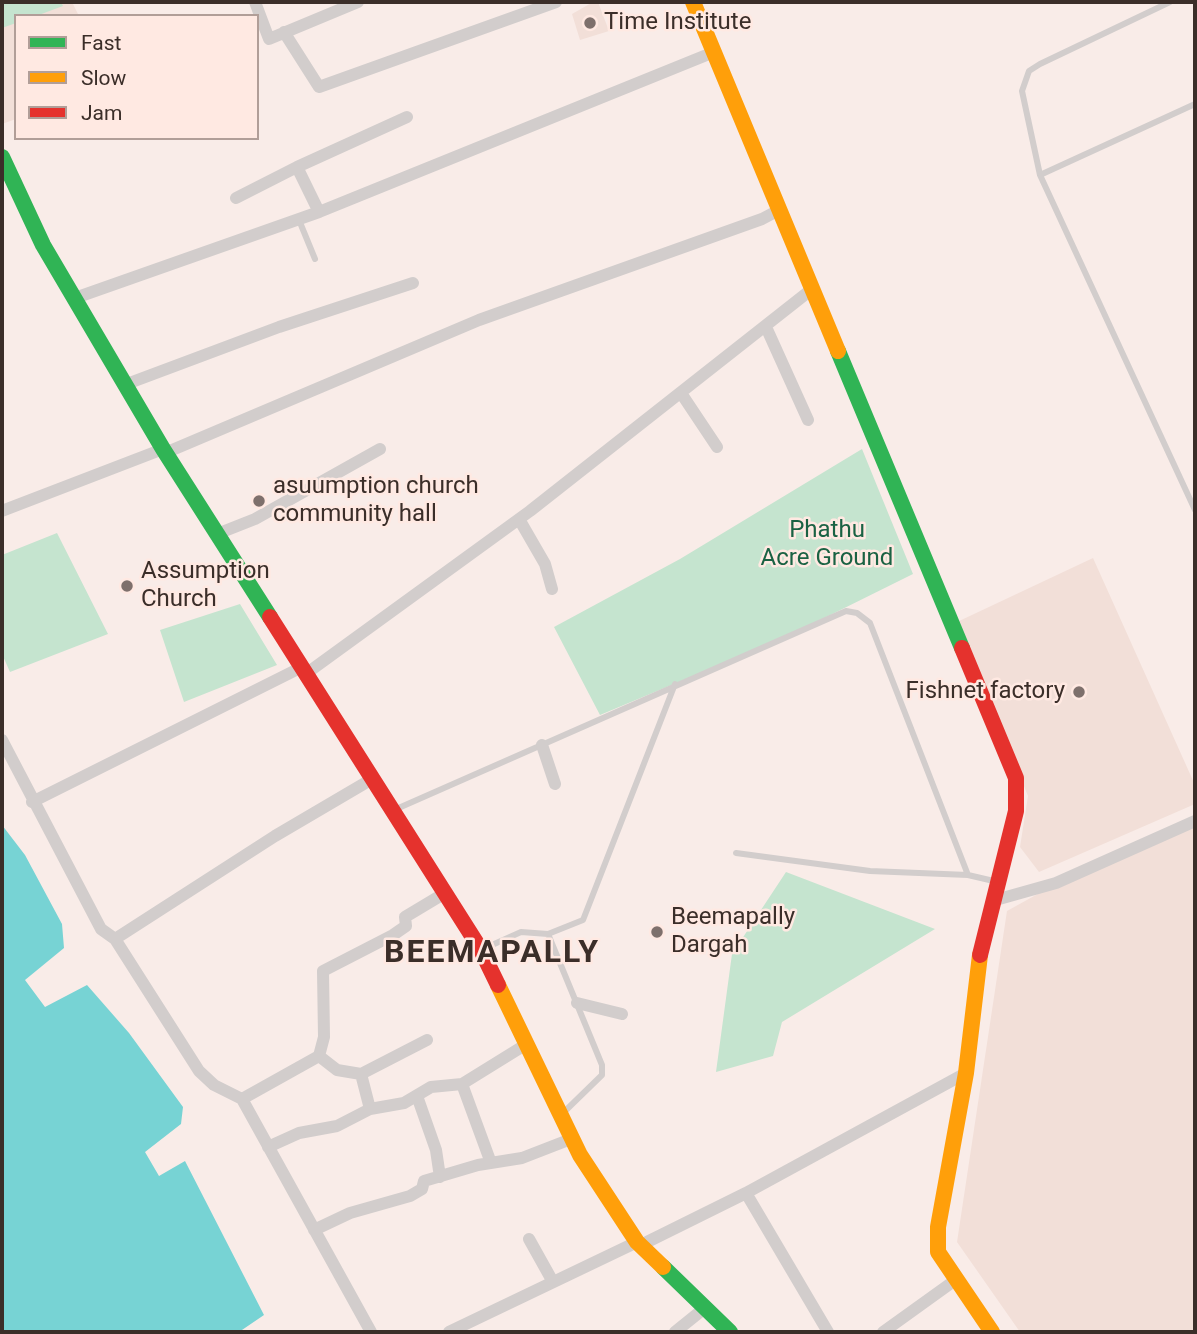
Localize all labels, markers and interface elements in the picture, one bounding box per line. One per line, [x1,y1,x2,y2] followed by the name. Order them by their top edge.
[604,9,751,37] place label: Time Institute
[14,14,259,140] legend
[582,15,598,31] marker: Time Institute
[81,31,121,55] text: Fast
[81,66,126,90] text: Slow
[81,101,122,125] text: Jam
[273,473,479,529] place label: asuumption church community hall
[251,493,267,509] marker: asuumption church community hall
[761,517,893,573] park label: Phathu Acre Ground
[141,558,270,614] place label: Assumption Church
[119,578,135,594] marker: Assumption Church
[906,678,1065,706] place label: Fishnet factory
[1071,684,1087,700] marker: Fishnet factory
[671,904,795,960] place label: Beemapally Dargah
[649,924,665,940] marker: Beemapally Dargah
[385,935,599,973] district label: BEEMAPALLY

